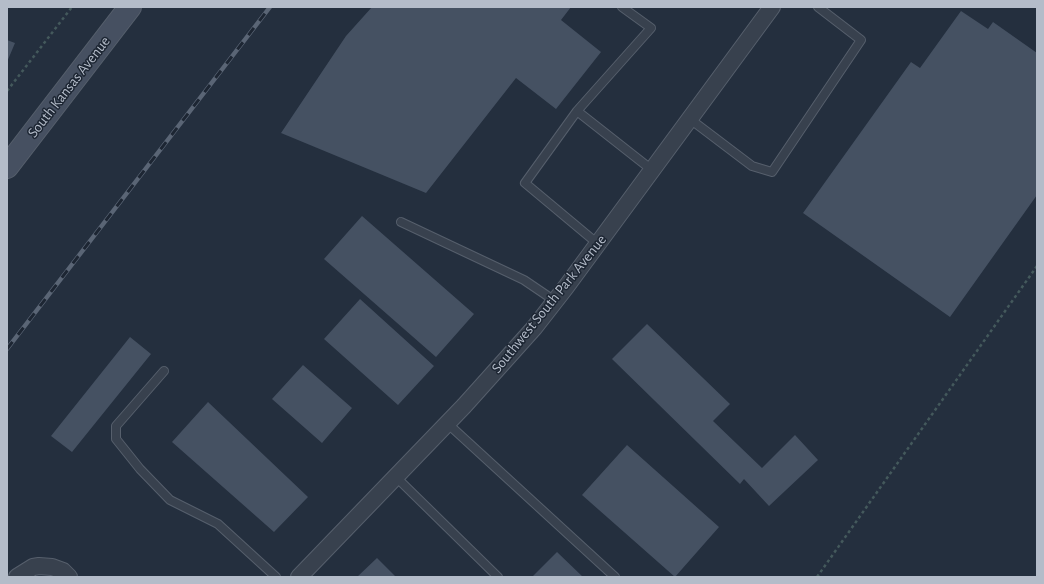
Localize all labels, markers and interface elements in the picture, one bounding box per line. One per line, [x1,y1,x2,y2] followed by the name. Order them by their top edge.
[24,33,114,141] street label: South Kansas Avenue
[488,231,610,377] street label: Southwest South Park Avenue

